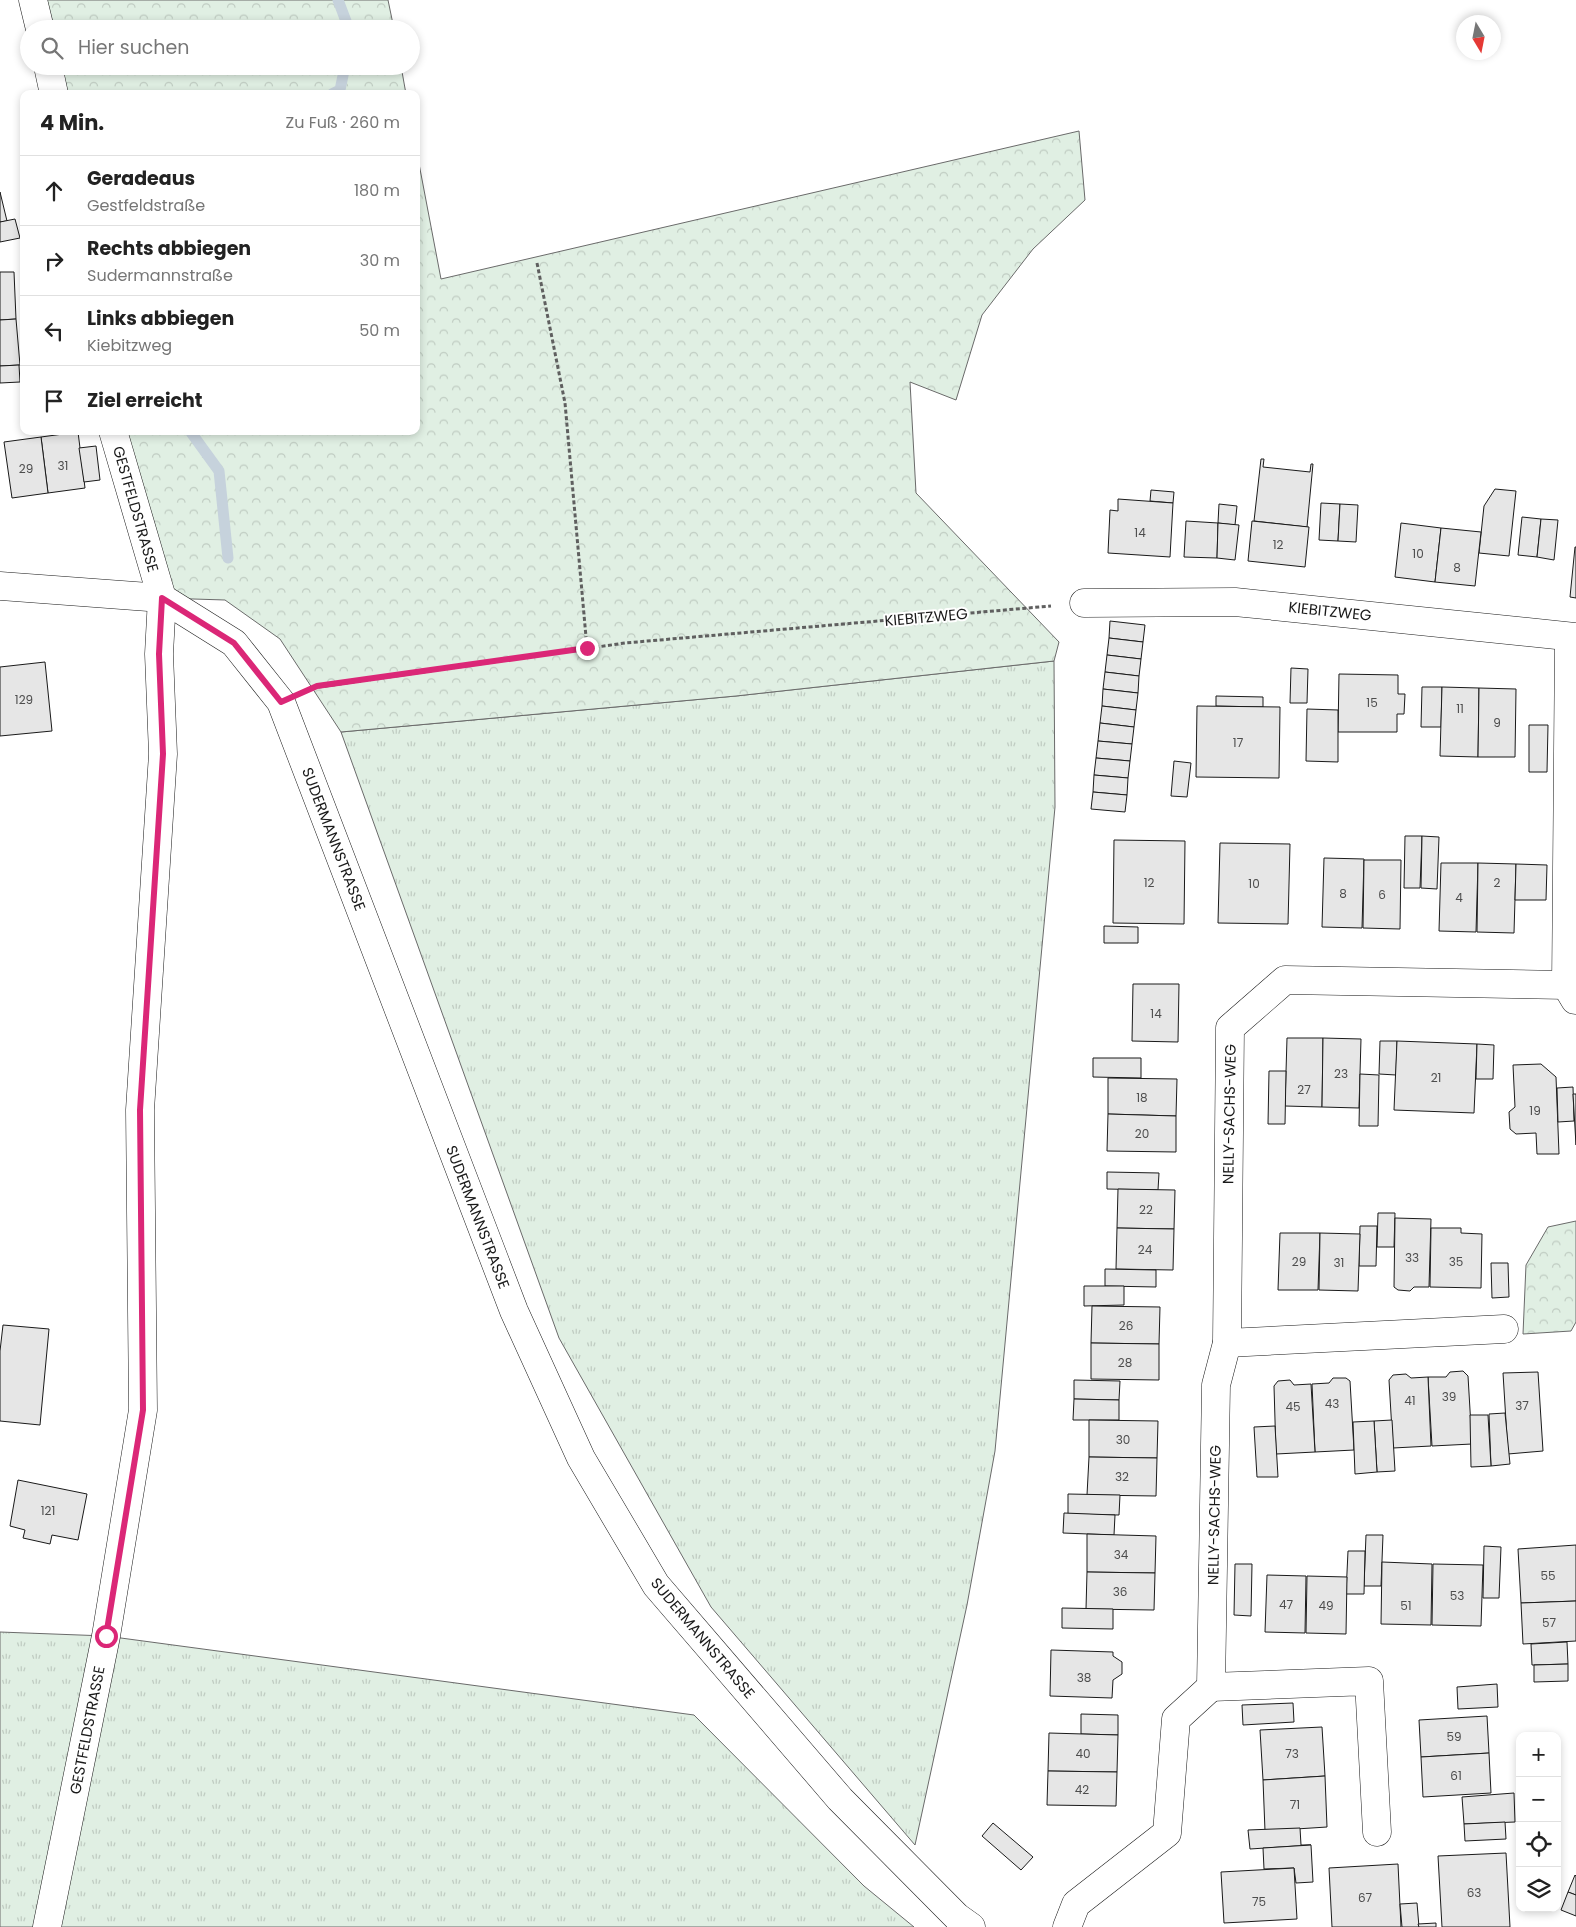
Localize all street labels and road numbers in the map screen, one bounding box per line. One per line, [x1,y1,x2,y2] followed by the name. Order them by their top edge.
[108,444,164,574] street label: GESTFELDSTRASSE
[1287,596,1373,626] street label: KIEBITZWEG
[883,603,969,631] street label: KIEBITZWEG
[297,764,371,914] street label: SUDERMANNSTRASSE
[1217,1043,1241,1184] street label: NELLY-SACHS-WEG
[441,1142,515,1292] street label: SUDERMANNSTRASSE
[1202,1444,1226,1585] street label: NELLY-SACHS-WEG
[646,1573,760,1703] street label: SUDERMANNSTRASSE
[64,1664,110,1796] street label: GESTFELDSTRASSE

